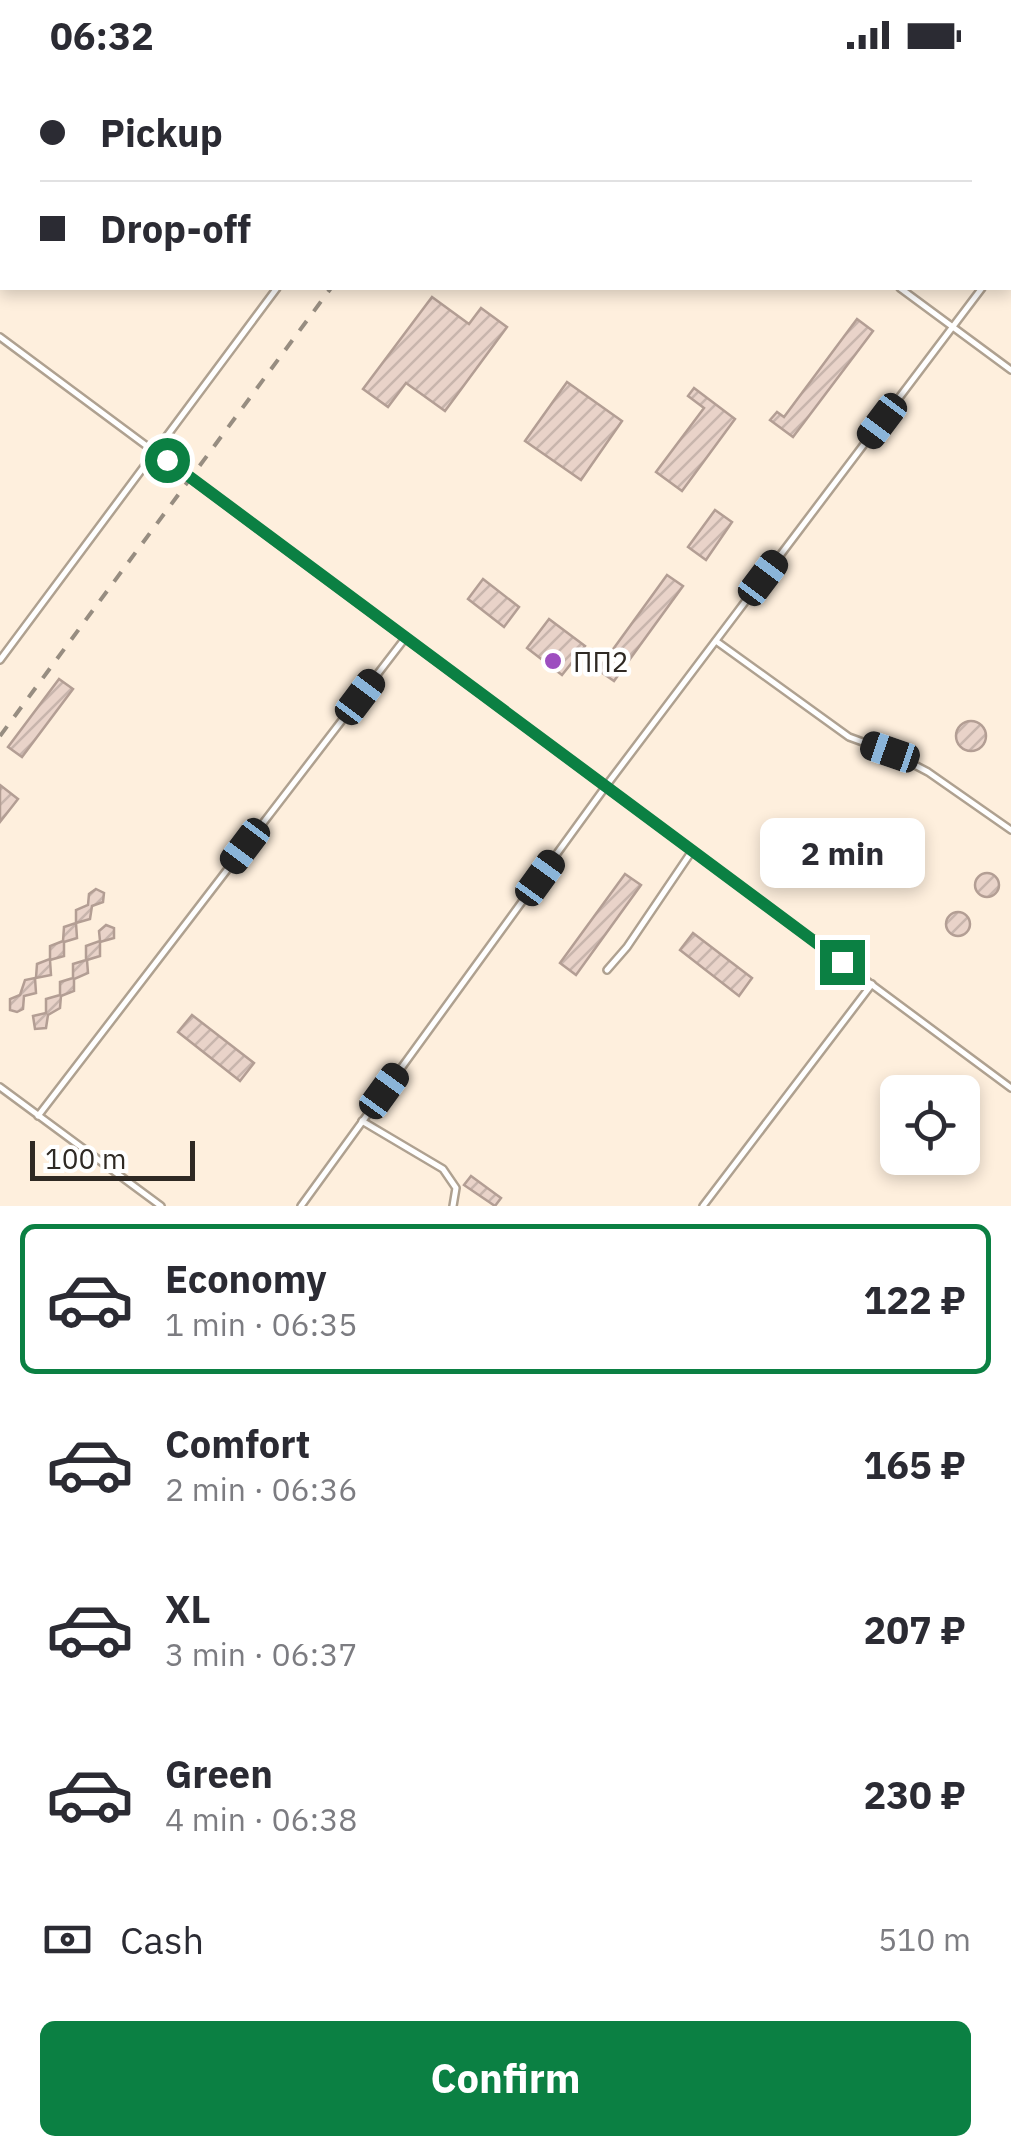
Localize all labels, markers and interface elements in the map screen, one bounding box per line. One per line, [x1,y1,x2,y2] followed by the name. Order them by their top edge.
[50,11,154,60] text: 06:32
[100,108,223,157] text: Pickup
[100,204,251,253] text: Drop-off
[852,388,912,454] car
[145,438,190,483] route start
[733,545,793,611] car
[573,643,629,680] place label: ПП2
[542,650,564,672] marker: ПП2
[330,664,390,730] car
[857,728,923,776] car
[215,813,275,879] car
[760,817,924,887] callout: 2 min
[801,832,884,874] text: 2 min
[510,845,570,911] car
[820,940,865,985] route end
[354,1058,414,1124] car
[880,1075,980,1175] map controls
[880,1075,980,1175] button: locate
[30,1136,195,1180] scale bar
[45,1140,126,1177] text: 100 m
[45,1254,135,1344] icon: car
[165,1254,327,1303] text: Economy
[864,1275,966,1324] text: 122 ₽
[165,1303,358,1345] text: 1 min · 06:35
[45,1419,135,1509] icon: car
[165,1419,310,1468] text: Comfort
[864,1440,966,1489] text: 165 ₽
[165,1468,358,1510] text: 2 min · 06:36
[45,1584,135,1674] icon: car
[165,1584,211,1633] text: XL
[864,1605,966,1654] text: 207 ₽
[165,1633,358,1675] text: 3 min · 06:37
[45,1749,135,1839] icon: car
[165,1749,273,1798] text: Green
[864,1770,966,1819] text: 230 ₽
[165,1798,358,1840] text: 4 min · 06:38
[40,1912,95,1967] icon: cash
[120,1915,204,1964] text: Cash
[878,1918,971,1960] text: 510 m
[40,2021,971,2136] button: Confirm

